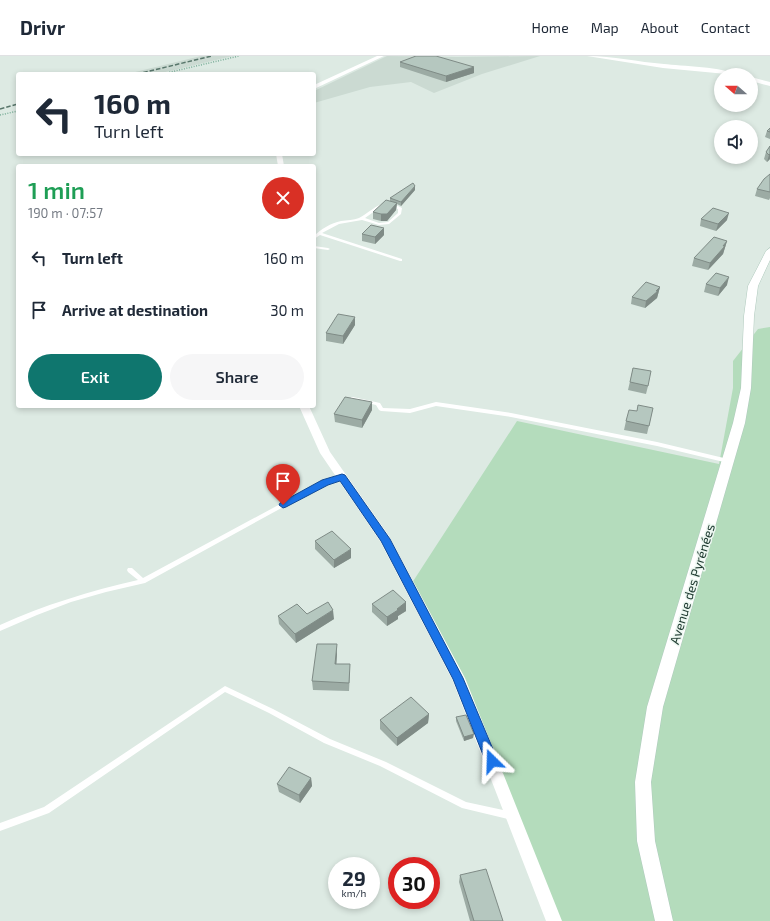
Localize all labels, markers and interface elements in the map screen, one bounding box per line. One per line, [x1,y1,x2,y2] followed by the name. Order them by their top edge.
[20,16,65,39] text: Drivr
[532,19,569,36] text: Home
[591,19,619,36] text: Map
[641,19,679,36] text: About
[701,19,750,36] text: Contact
[714,68,758,112] north arrow
[714,68,758,164] map controls
[94,86,171,120] text: 160 m
[28,88,80,140] icon: left
[94,120,164,142] text: Turn left
[714,120,758,164] button: sound
[28,175,85,204] text: 1 min
[262,177,304,219] button: close
[28,205,103,221] text: 190 m · 07:57
[28,247,50,269] icon: left
[62,249,123,267] text: Turn left
[264,249,304,267] text: 160 m
[28,299,50,321] icon: arrive
[62,301,208,319] text: Arrive at destination
[270,301,304,319] text: 30 m
[28,354,162,400] button: Exit
[170,354,304,400] button: Share
[266,464,300,505] pin
[272,470,294,492] icon: arrive
[666,522,718,646] street label: Avenue des Pyrénées
[471,740,513,782] position arrow
[388,857,440,909] speed limit sign: 30
[342,866,366,890] text: 29
[342,887,366,899] text: km/h

